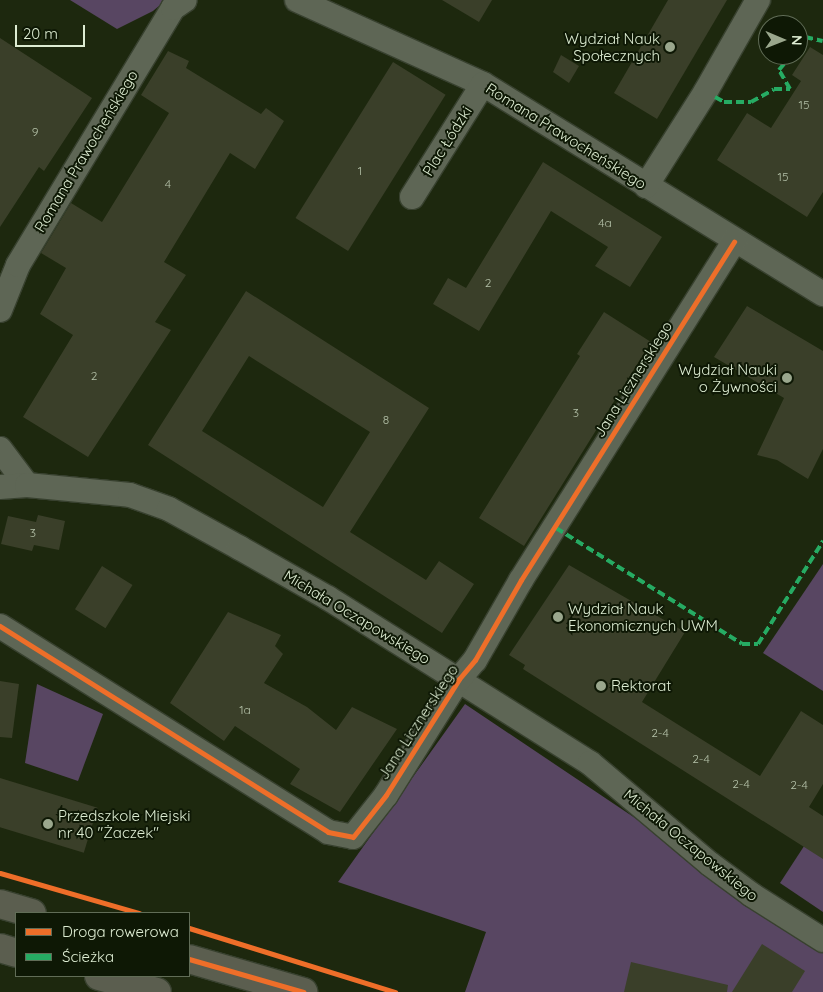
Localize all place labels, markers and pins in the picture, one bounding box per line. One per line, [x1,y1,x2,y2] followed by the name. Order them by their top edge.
[565,29,660,64] place label: Wydział Nauk Społecznych
[664,41,676,53] marker: Wydział Nauk Społecznych
[678,360,777,395] place label: Wydział Nauki o Żywności
[781,372,793,384] marker: Wydział Nauki o Żywności
[568,599,718,634] place label: Wydział Nauk Ekonomicznych UWM
[552,611,564,623] marker: Wydział Nauk Ekonomicznych UWM
[611,677,671,695] place label: Rektorat
[595,680,607,692] marker: Rektorat
[58,806,191,841] place label: Przedszkole Miejski nr 40 "Żaczek"
[42,818,54,830] marker: Przedszkole Miejski nr 40 "Żaczek"

